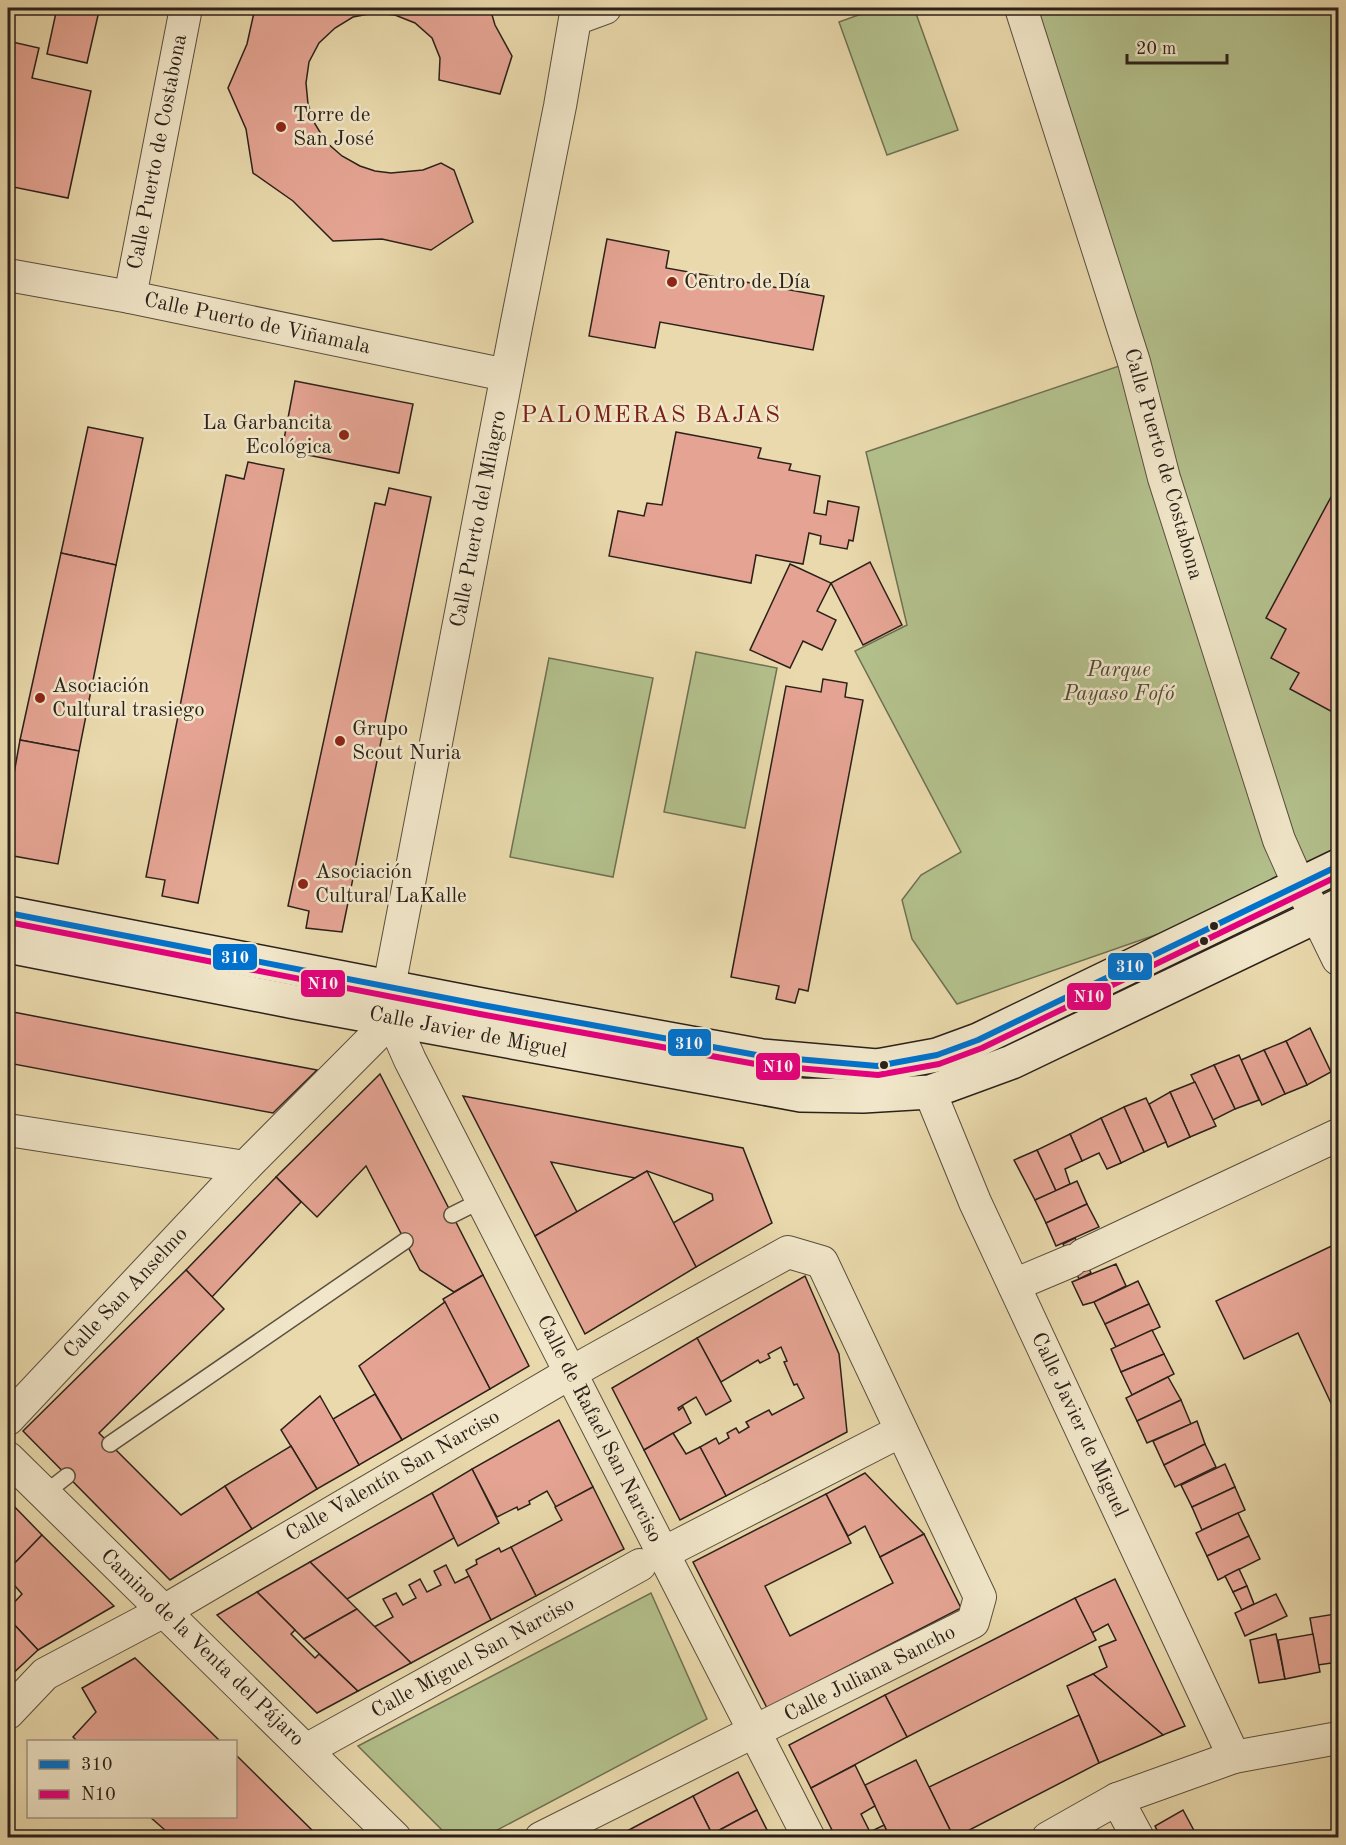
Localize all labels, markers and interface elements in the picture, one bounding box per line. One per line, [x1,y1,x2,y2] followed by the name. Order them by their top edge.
[1127,27,1228,65] scale bar
[125,32,191,272] street label: Calle Puerto de Costabona
[1136,40,1176,58] text: 20 m
[293,105,374,150] place label: Torre de San José
[274,120,288,134] marker: Torre de San José
[684,272,810,293] place label: Centro de Día
[665,275,679,289] marker: Centro de Día
[142,290,372,358] street label: Calle Puerto de Viñamala
[1120,346,1206,582] street label: Calle Puerto de Costabona
[521,404,781,428] district label: PALOMERAS BAJAS
[448,409,510,629] street label: Calle Puerto del Milagro
[203,413,332,458] place label: La Garbancita Ecológica
[337,428,351,442] marker: La Garbancita Ecológica
[1063,660,1176,705] park label: Parque Payaso Fofó
[52,676,205,721] place label: Asociación Cultural trasiego
[33,691,47,705] marker: Asociación Cultural trasiego
[352,719,461,764] place label: Grupo Scout Nuria
[333,734,347,748] marker: Grupo Scout Nuria
[315,862,467,907] place label: Asociación Cultural LaKalle
[296,877,310,891] marker: Asociación Cultural LaKalle
[1208,920,1220,932] unlabelled marker
[1198,935,1210,947] unlabelled marker
[212,943,258,971] line badge: 310
[221,951,249,967] text: 310
[1107,952,1153,981] line badge: 310
[1116,960,1144,976] text: 310
[300,969,346,998] line badge: N10
[308,977,338,993] text: N10
[1066,982,1112,1011] line badge: N10
[1074,990,1104,1006] text: N10
[367,1004,569,1063] street label: Calle Javier de Miguel
[667,1028,712,1057] line badge: 310
[675,1037,703,1053] text: 310
[755,1052,801,1081] line badge: N10
[878,1059,890,1071] unlabelled marker
[763,1060,793,1076] text: N10
[60,1223,192,1363] street label: Calle San Anselmo
[532,1312,666,1546] street label: Calle de Rafael San Narciso
[1027,1329,1131,1521] street label: Calle Javier de Miguel
[282,1406,504,1546] street label: Calle Valentín San Narciso
[96,1545,308,1751] street label: Camino de la Venta del Pájaro
[368,1593,578,1723] street label: Calle Miguel San Narciso
[781,1622,959,1726] street label: Calle Juliana Sancho
[27,1740,237,1818] legend
[81,1756,112,1774] text: 310
[81,1786,116,1804] text: N10

